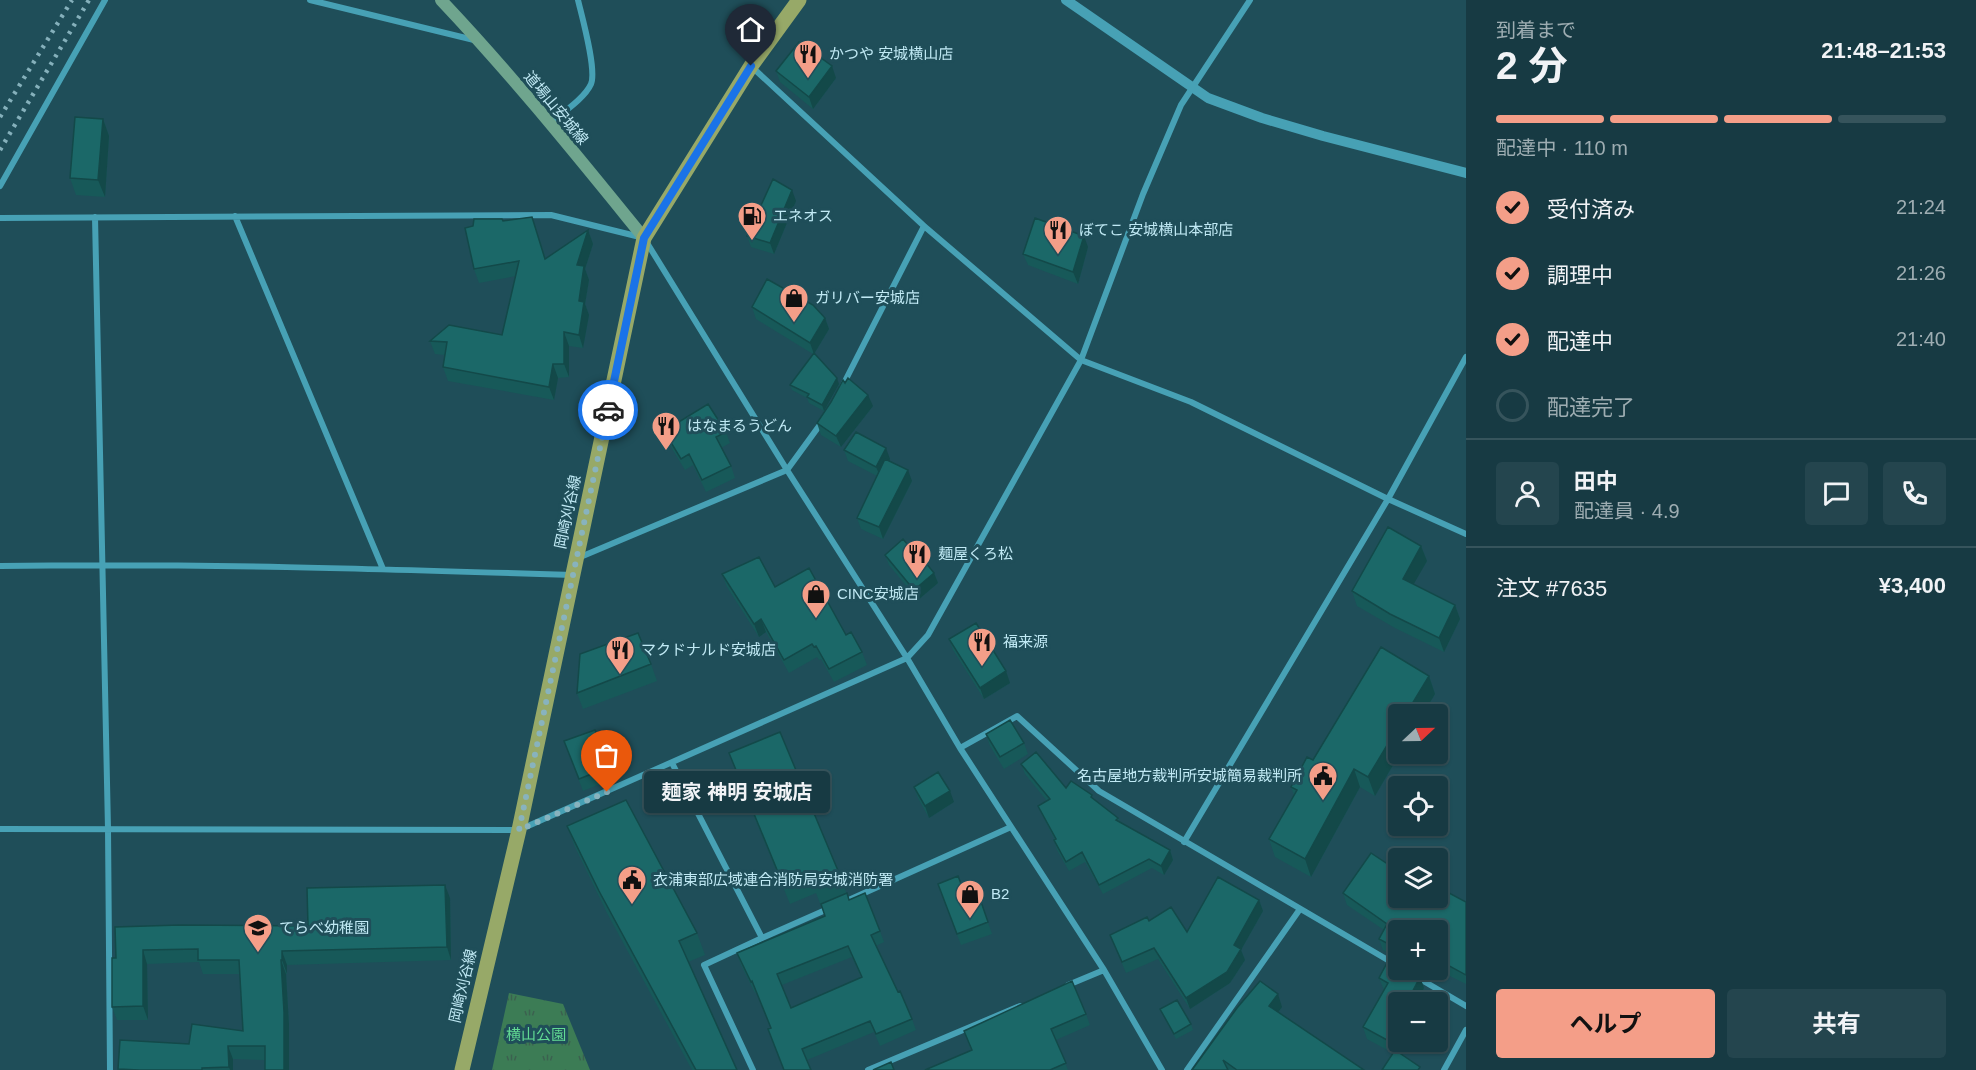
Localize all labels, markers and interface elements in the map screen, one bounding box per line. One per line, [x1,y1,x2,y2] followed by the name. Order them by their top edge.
[725,4,776,66] pin
[734,13,767,46] icon: home
[1496,19,1576,41] text: 到着まで
[792,38,824,80] restaurant icon: かつや 安城横山店
[1821,38,1946,63] text: 21:48–21:53
[1496,44,1568,87] text: 2 分
[829,45,953,62] place label: かつや 安城横山店
[521,68,592,148] street label: 道場山安城線
[1496,137,1628,159] text: 配達中 · 110 m
[1496,191,1529,224] icon: check
[1896,196,1946,218] text: 21:24
[1547,197,1635,222] text: 受付済み
[736,200,768,242] fuel station icon: エネオス
[773,207,833,224] place label: エネオス
[1042,214,1074,256] restaurant icon: ぼてこ 安城横山本部店
[1079,221,1233,238] place label: ぼてこ 安城横山本部店
[1496,257,1529,290] icon: check
[1896,262,1946,284] text: 21:26
[1547,263,1613,288] text: 調理中
[778,282,810,324] shop icon: ガリバー安城店
[815,289,920,306] place label: ガリバー安城店
[1496,323,1529,356] icon: check
[1896,328,1946,350] text: 21:40
[1547,329,1613,354] text: 配達中
[578,380,638,440] courier
[592,394,625,427] icon: car
[1547,395,1635,420] text: 配達完了
[650,410,682,452] restaurant icon: はなまるうどん
[687,417,792,434] place label: はなまるうどん
[1496,462,1559,525] button: person
[1805,462,1868,525] button: chat
[1883,462,1946,525] button: phone
[1574,469,1618,494] text: 田中
[551,473,584,550] street label: 岡崎刈谷線
[1574,500,1680,522] text: 配達員 · 4.9
[901,538,933,580] restaurant icon: 麺屋くろ松
[938,545,1013,562] place label: 麺屋くろ松
[1879,573,1946,598] text: ¥3,400
[1496,576,1607,601] text: 注文 #7635
[800,578,832,620] shop icon: CINC安城店
[837,585,919,602] place label: CINC安城店
[966,626,998,668] restaurant icon: 福来源
[1003,633,1048,650] place label: 福来源
[604,634,636,676] restaurant icon: マクドナルド安城店
[641,641,776,658] place label: マクドナルド安城店
[1388,704,1448,764] north arrow
[1388,704,1448,1052] map controls
[581,730,632,792] pin
[590,739,623,772] icon: bag
[1307,760,1339,802] public building icon: 名古屋地方裁判所安城簡易裁判所
[1077,767,1302,784] place label: 名古屋地方裁判所安城簡易裁判所
[643,771,829,813] callout: 麺家 神明 安城店
[1388,776,1448,836] button: locate
[661,781,813,803] text: 麺家 神明 安城店
[1388,848,1448,908] button: layers
[616,864,648,906] public building icon: 衣浦東部広域連合消防局安城消防署
[653,871,893,888] place label: 衣浦東部広域連合消防局安城消防署
[954,878,986,920] shop icon: B2
[991,885,1009,902] place label: B2
[242,912,274,954] school or university icon: てらべ幼稚園
[279,919,369,936] place label: てらべ幼稚園
[1388,920,1448,980] button: +
[446,947,479,1024] street label: 岡崎刈谷線
[1496,989,1715,1058] button: ヘルプ
[1727,989,1946,1058] button: 共有
[1388,992,1448,1052] button: −
[506,1026,566,1043] park label: 横山公園

